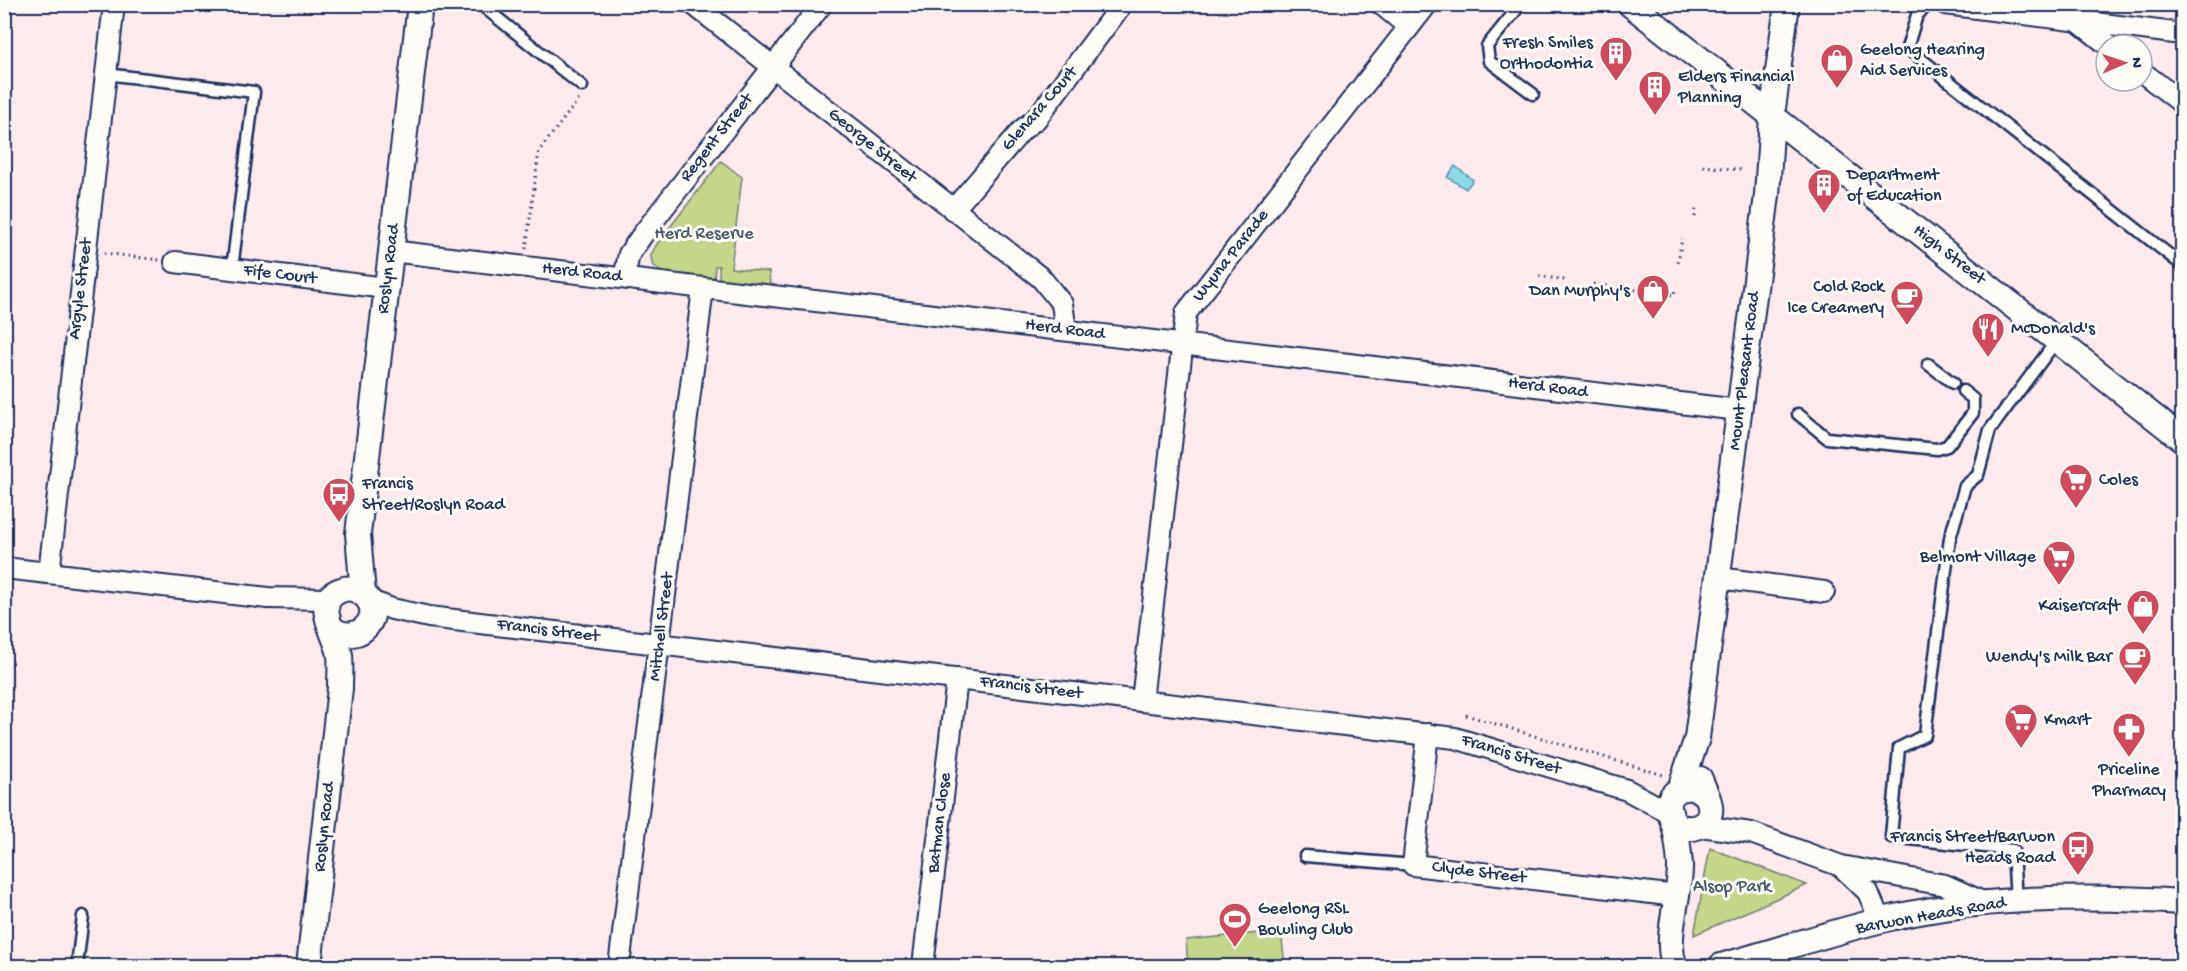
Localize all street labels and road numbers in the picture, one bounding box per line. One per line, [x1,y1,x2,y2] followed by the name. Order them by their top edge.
[998,61,1083,156] street label: Glenara Court
[676,88,759,186] street label: Regent Street
[823,104,922,189] street label: George Street
[1188,205,1274,306] street label: Wyuna Parade
[1909,220,1991,291] street label: High Street
[373,221,405,315] street label: Roslyn Road
[64,236,98,341] street label: Argyle Street
[541,258,624,288] street label: Herd Road
[241,260,319,290] street label: Fife Court
[1725,289,1765,452] street label: Mount Pleasant Road
[1024,315,1107,345] street label: Herd Road
[1507,373,1590,403] street label: Herd Road
[645,570,679,682] street label: Mitchell Street
[495,614,602,648] street label: Francis Street
[978,671,1085,705] street label: Francis Street
[1458,730,1565,781] street label: Francis Street
[923,771,957,875] street label: Batman Close
[310,780,340,873] street label: Roslyn Road
[1431,857,1529,889] street label: Clyde Street
[1853,892,2009,940] street label: Barwon Heads Road

